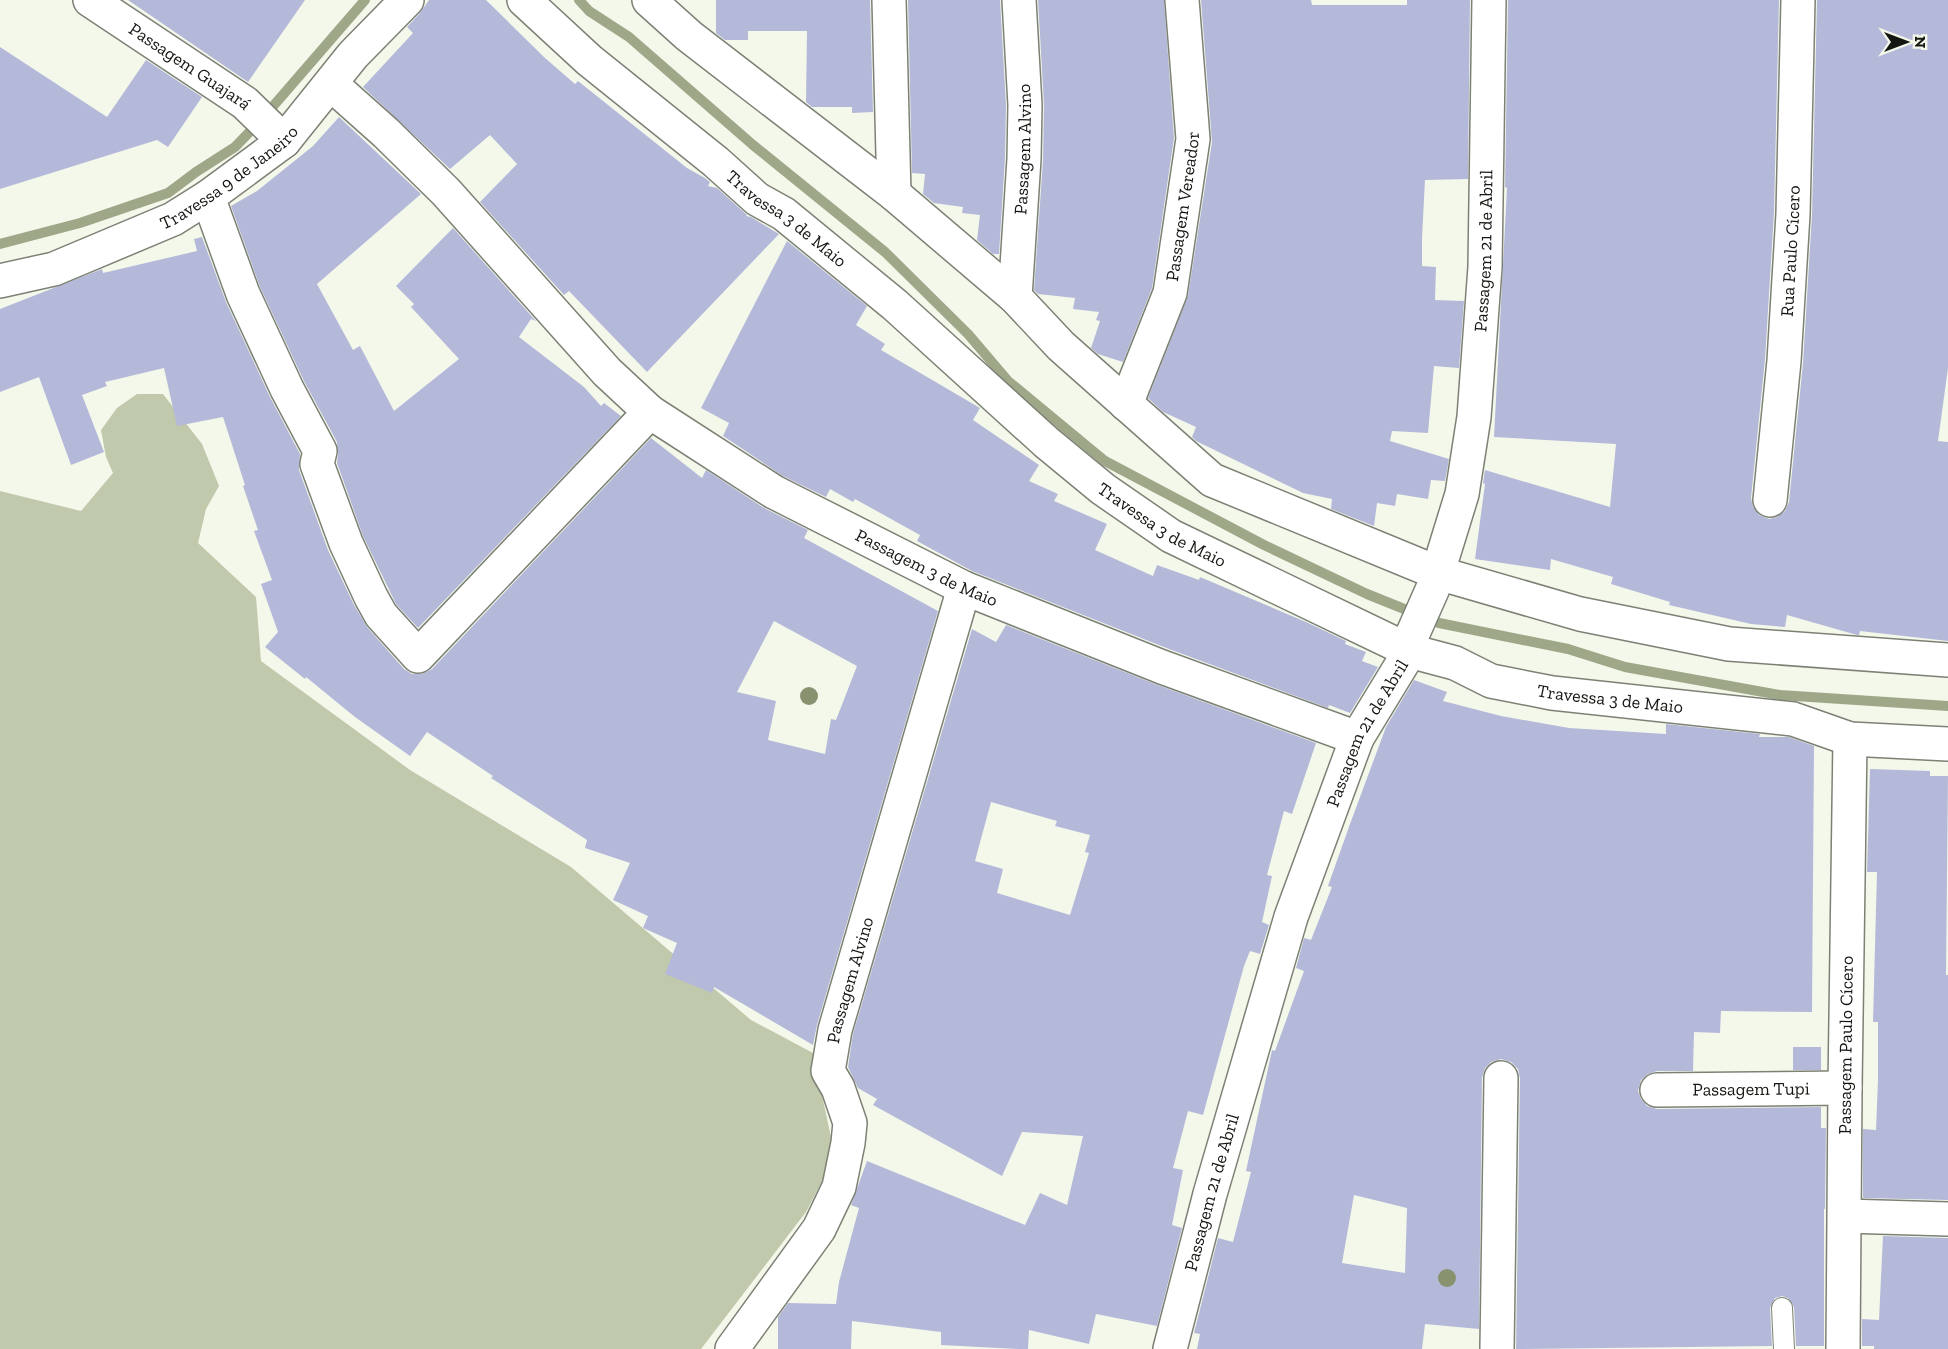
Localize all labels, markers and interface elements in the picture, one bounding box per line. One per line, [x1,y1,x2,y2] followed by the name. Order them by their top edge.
[1876,12,1936,72] north arrow
[125,18,256,115] street label: Passagem Guajará
[1911,36,1930,48] text: N
[1009,83,1036,215] street label: Passagem Alvino
[157,121,303,234] street label: Travessa 9 de Janeiro
[1161,131,1204,283] street label: Passagem Vereador
[721,165,851,272] street label: Travessa 3 de Maio
[1469,169,1497,333] street label: Passagem 21 de Abril
[1776,185,1805,317] street label: Rua Paulo Cícero
[1093,478,1230,572] street label: Travessa 3 de Maio
[852,524,1001,611] street label: Passagem 3 de Maio
[1322,655,1413,810] street label: Passagem 21 de Abril
[1535,679,1684,718] street label: Travessa 3 de Maio
[822,914,878,1045] street label: Passagem Alvino
[1834,955,1858,1135] street label: Passagem Paulo Cícero
[1692,1077,1810,1101] street label: Passagem Tupi
[1180,1111,1244,1273] street label: Passagem 21 de Abril

